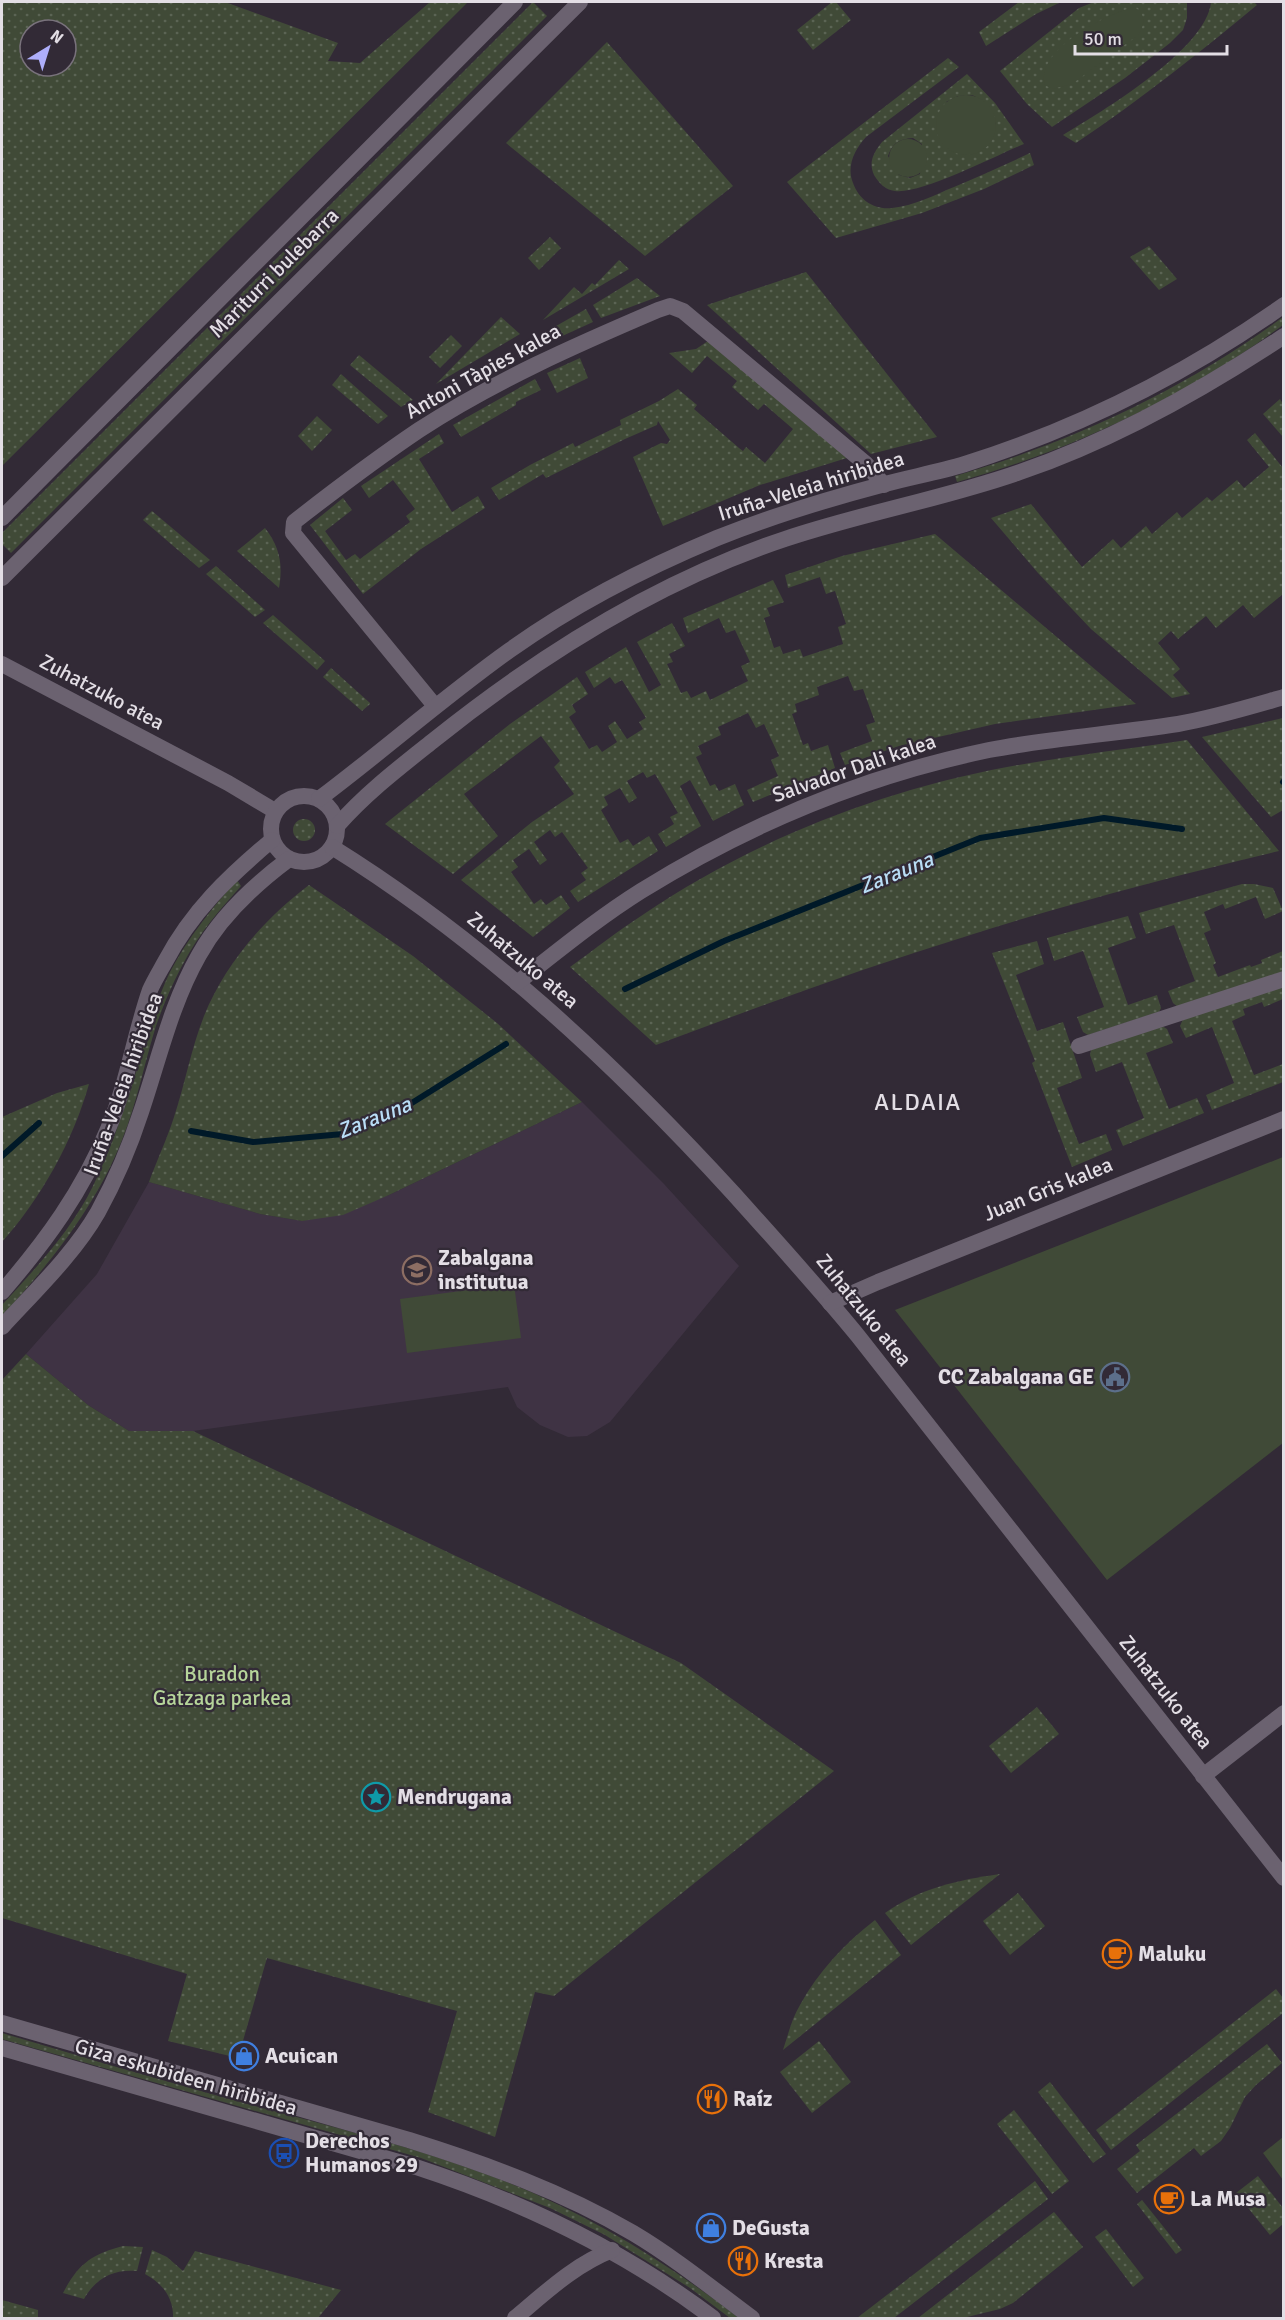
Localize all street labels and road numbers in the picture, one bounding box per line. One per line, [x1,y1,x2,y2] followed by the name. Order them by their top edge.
[204,203,344,343] street label: Mariturri bulebarra
[401,318,565,424] street label: Antoni Tàpies kalea
[715,445,907,527] street label: Iruña-Veleia hiribidea
[35,648,169,736] street label: Zuhatzuko atea
[769,728,939,808] street label: Salvador Dali kalea
[462,906,584,1014] street label: Zuhatzuko atea
[78,989,168,1179] street label: Iruña-Veleia hiribidea
[980,1151,1116,1227] street label: Juan Gris kalea
[811,1248,917,1372] street label: Zuhatzuko atea
[1113,1630,1219,1754] street label: Zuhatzuko atea
[72,2033,300,2121] street label: Giza eskubideen hiribidea

